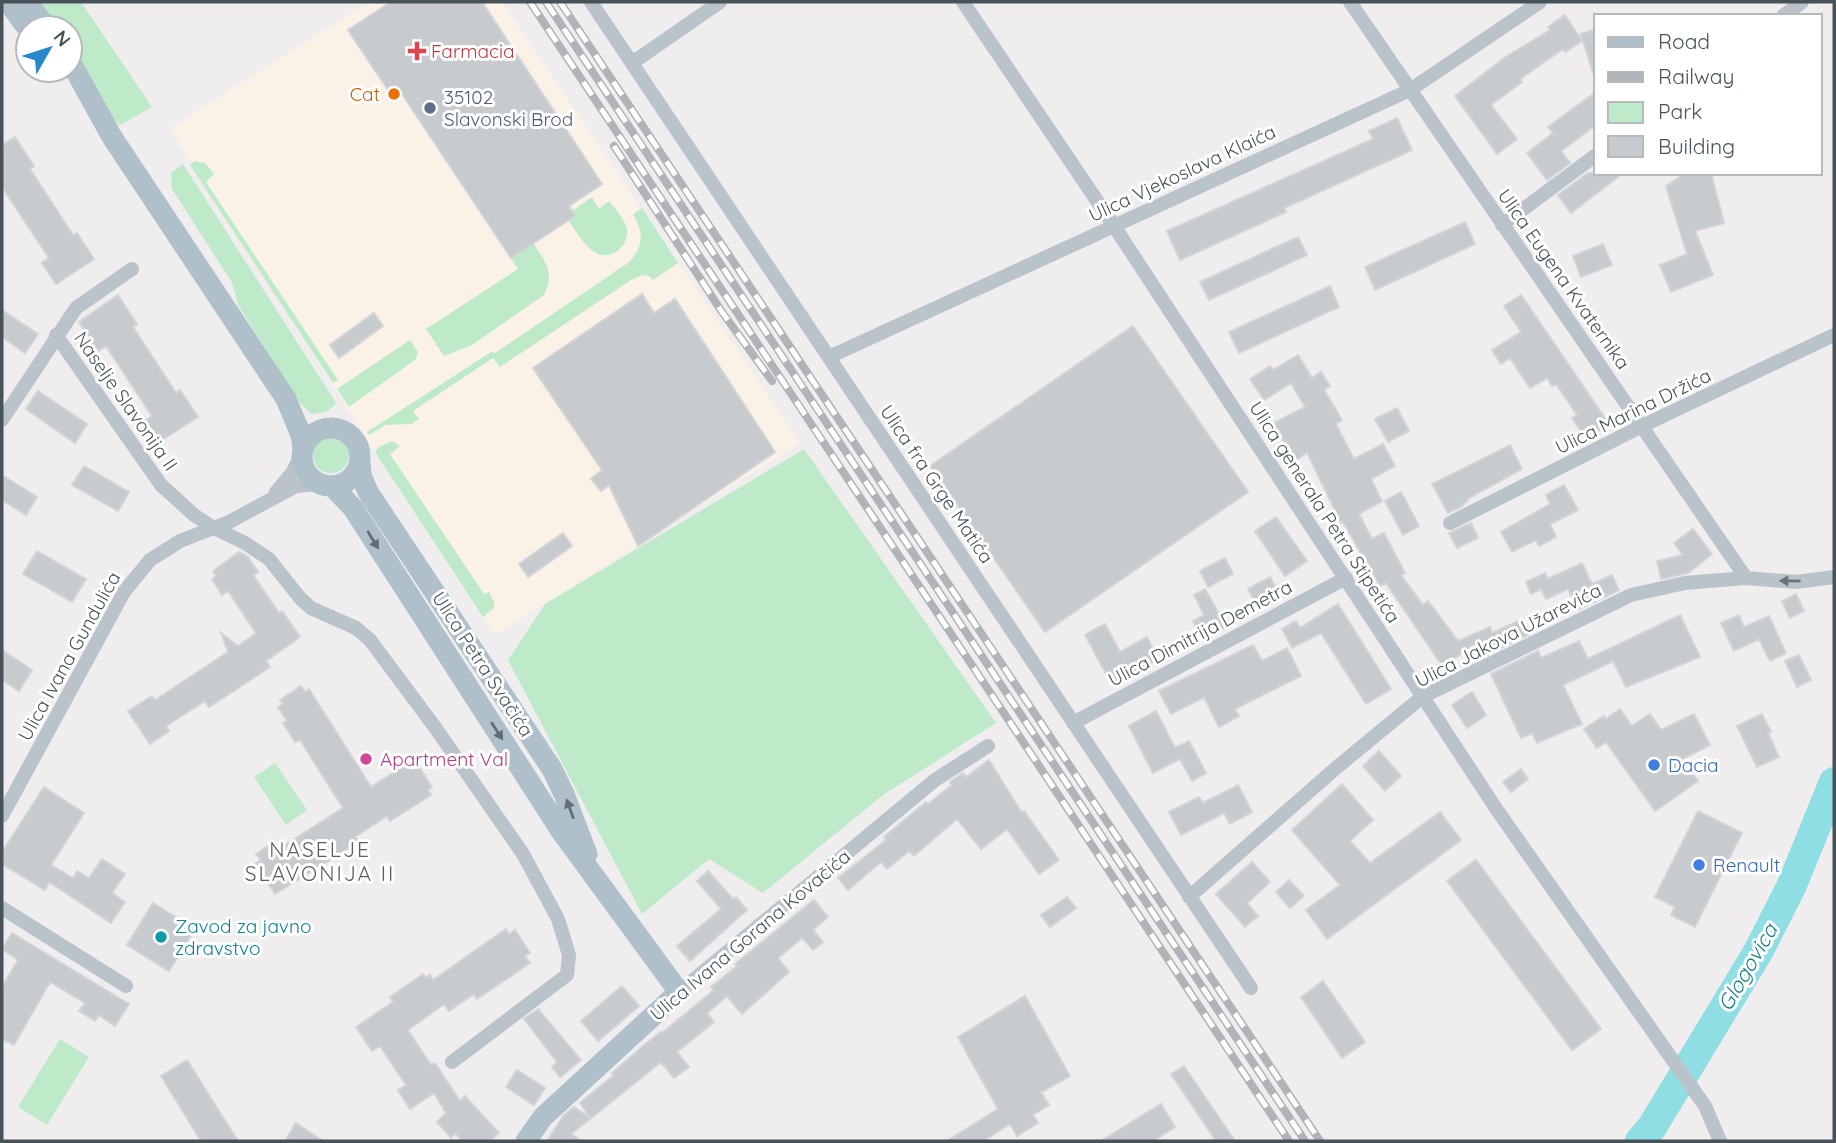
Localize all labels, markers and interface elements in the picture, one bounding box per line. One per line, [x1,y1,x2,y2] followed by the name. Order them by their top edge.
[14,14,84,84] north arrow
[1594,14,1822,175] legend
[48,25,76,51] text: N
[1658,28,1710,54] text: Road
[431,39,514,63] place label: Farmacia
[409,43,425,59] marker: Farmacia
[1658,63,1734,89] text: Railway
[350,82,380,106] place label: Cat
[444,85,573,131] place label: 35102 Slavonski Brod
[386,86,402,102] marker: Cat
[1658,98,1702,124] text: Park
[422,100,438,116] marker: 35102 Slavonski Brod
[1085,119,1279,227] street label: Ulica Vjekoslava Klaića
[1658,133,1735,159] text: Building
[1493,184,1635,374] street label: Ulica Eugena Kvaternika
[69,327,183,475] street label: Naselje Slavonija II
[1551,363,1715,459] street label: Ulica Marina Držića
[1244,397,1406,627] street label: Ulica generala Petra Stipetića
[875,400,999,568] street label: Ulica fra Grge Matića
[366,531,379,550] one-way arrow
[12,567,126,745] street label: Ulica Ivana Gundulića
[1104,574,1296,692] street label: Ulica Dimitrija Demetra
[1779,575,1801,587] one-way arrow
[1411,578,1605,692] street label: Ulica Jakova Užarevića
[427,587,539,741] street label: Ulica Petra Svačića
[490,721,503,741] one-way arrow
[380,747,508,771] place label: Apartment Val
[358,751,374,767] marker: Apartment Val
[1668,753,1719,777] place label: Dacia
[1646,757,1662,773] marker: Dacia
[565,799,576,820] one-way arrow
[245,836,395,886] district label: NASELJE SLAVONIJA II
[645,844,855,1026] street label: Ulica Ivana Gorana Kovačića
[1713,853,1780,877] place label: Renault
[1691,857,1707,873] marker: Renault
[175,914,311,960] place label: Zavod za javno zdravstvo
[1712,918,1783,1015] water label: Glogovica
[153,929,169,945] marker: Zavod za javno zdravstvo

